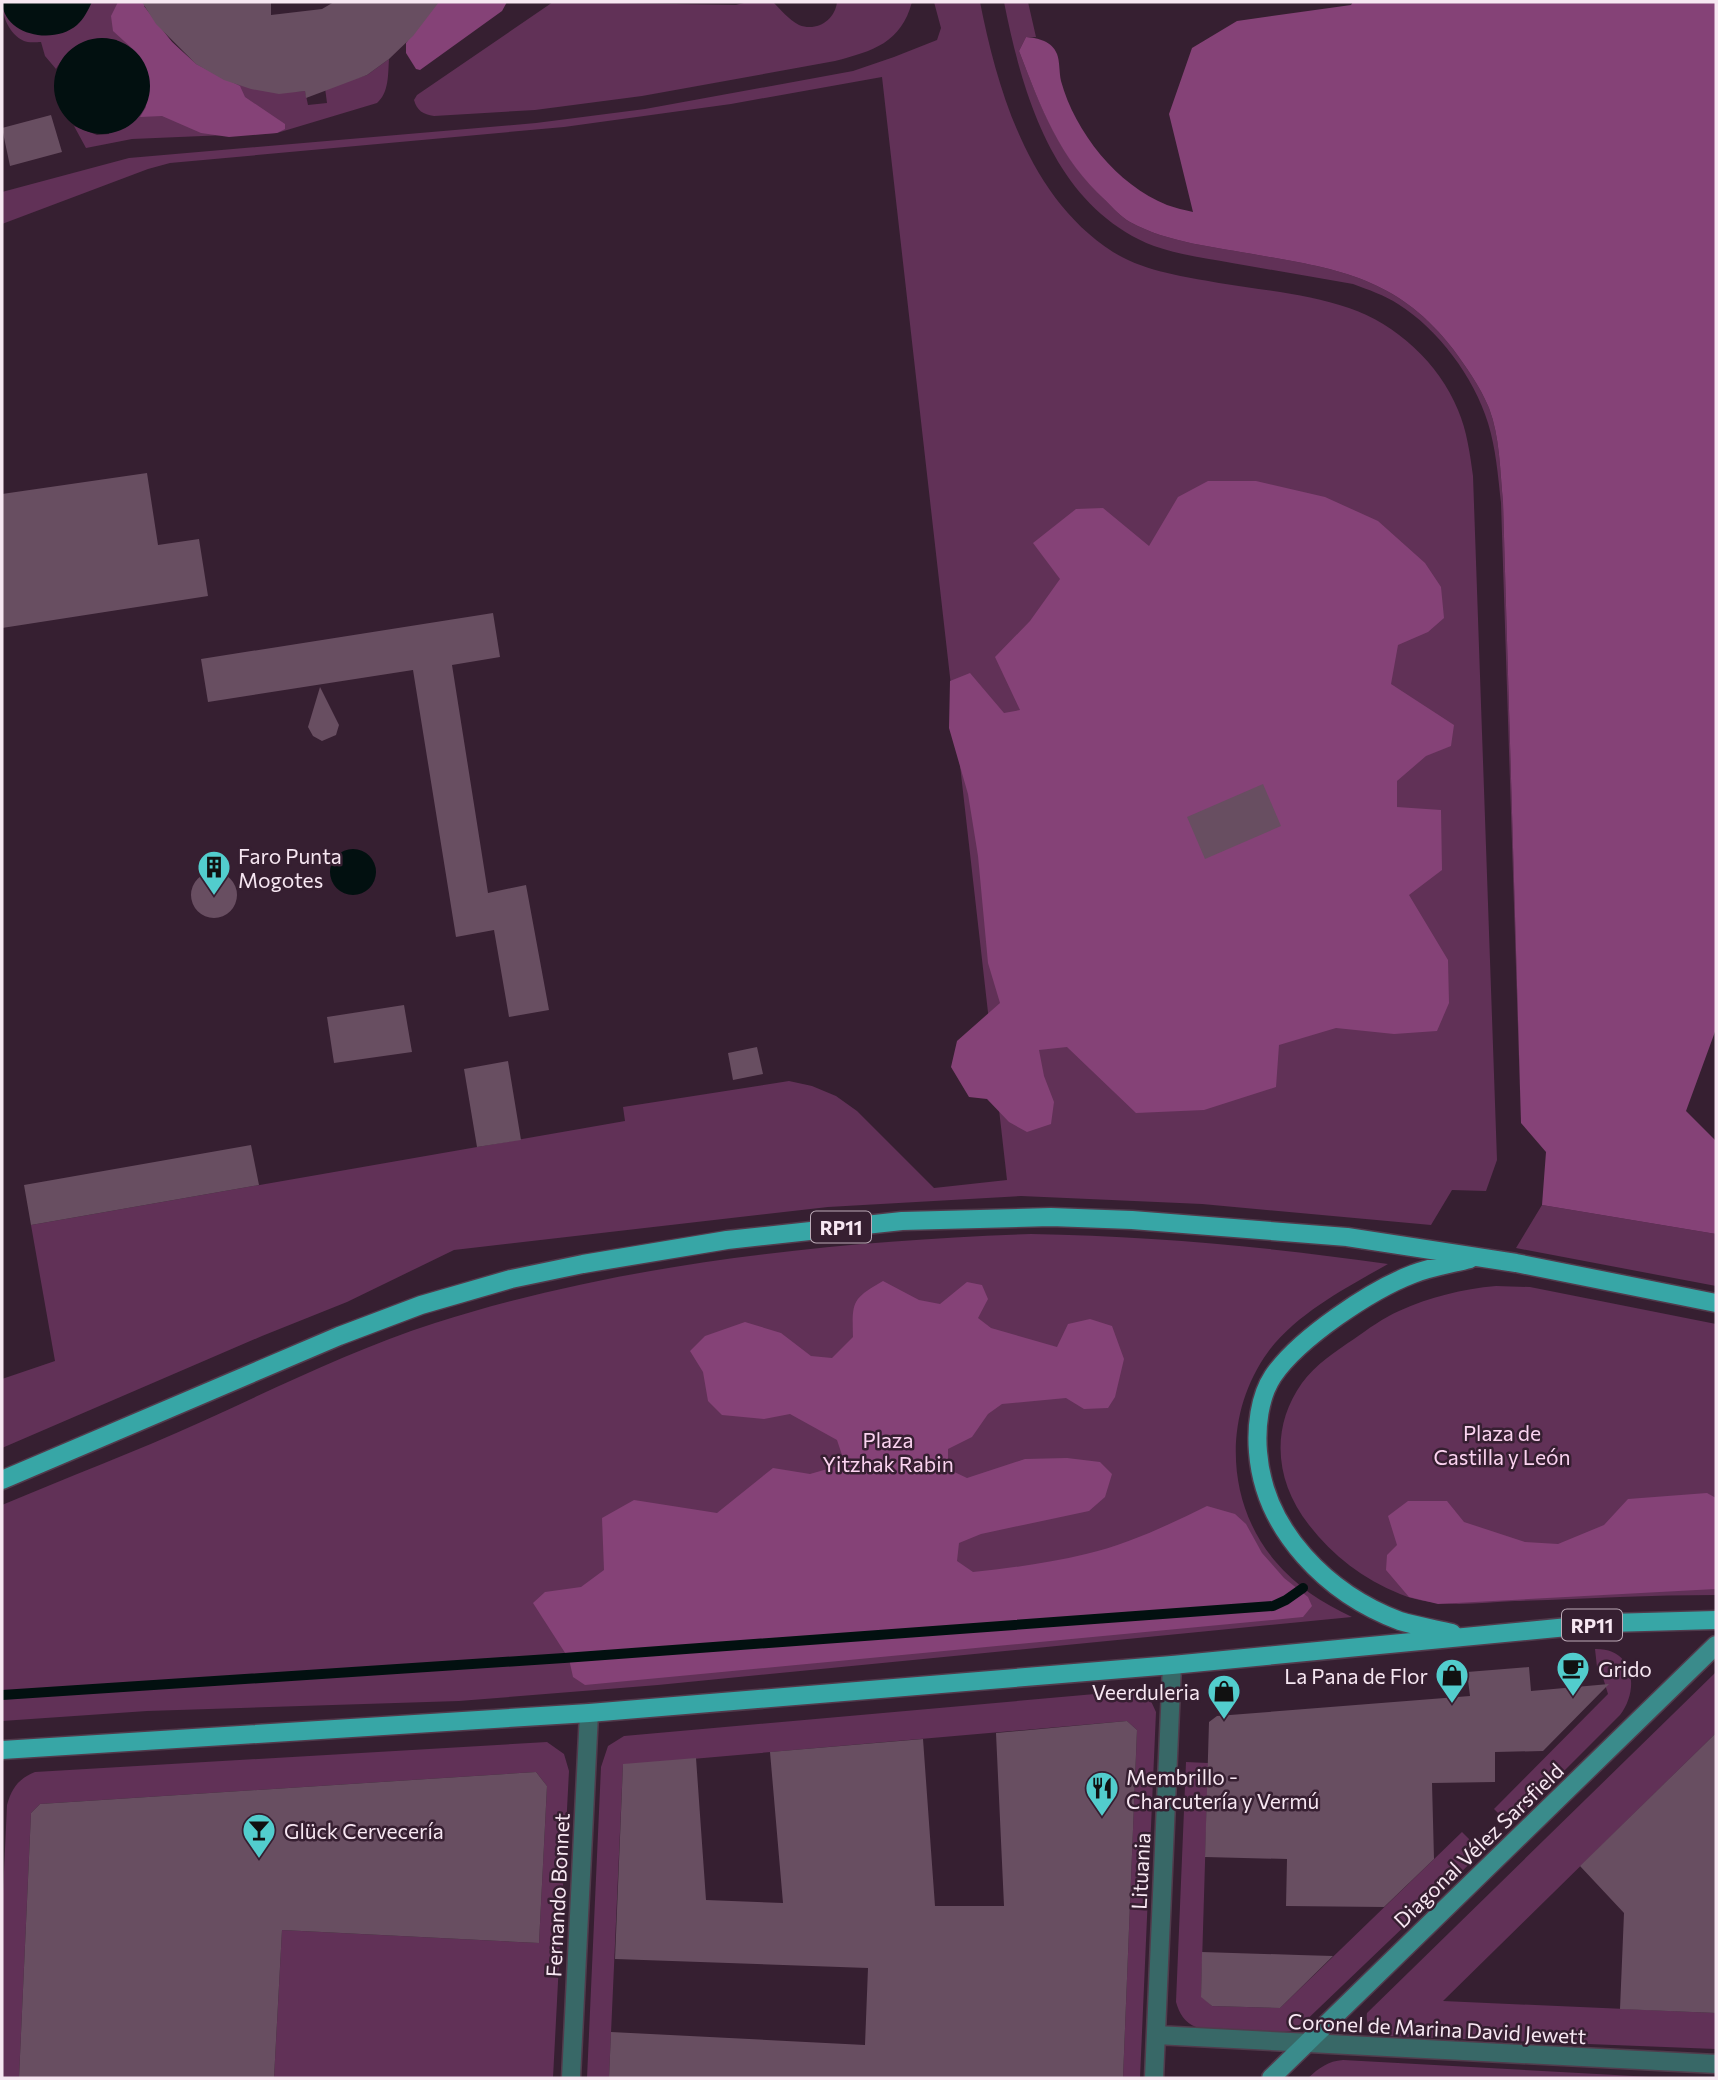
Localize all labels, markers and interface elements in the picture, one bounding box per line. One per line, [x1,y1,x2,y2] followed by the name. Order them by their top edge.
[238,843,342,892] place label: Faro Punta Mogotes
[195,848,233,897] building icon: Faro Punta Mogotes
[811,1212,871,1242] road number: RP11
[1433,1420,1571,1469] park label: Plaza de Castilla y León
[822,1427,954,1476] park label: Plaza Yitzhak Rabin
[1562,1610,1622,1640] road number: RP11
[1554,1649,1592,1698] cafe icon: Grido
[1433,1656,1471,1705] shop icon: La Pana de Flor
[1598,1656,1652,1681] place label: Grido
[1284,1663,1428,1688] place label: La Pana de Flor
[1205,1672,1243,1721] shop icon: Veerduleria
[1092,1679,1200,1704] place label: Veerduleria
[1388,1758,1568,1932] street label: Diagonal Vélez Sarsfield
[1126,1764,1319,1813] place label: Membrillo - Charcutería y Vermú
[1083,1769,1121,1818] restaurant icon: Membrillo - Charcutería y Vermú
[240,1811,278,1860] bar icon: Glück Cervecería
[540,1812,574,1978] street label: Fernando Bonnet
[284,1818,444,1843] place label: Glück Cervecería
[1125,1832,1155,1910] street label: Lituania
[1287,2008,1587,2048] street label: Coronel de Marina David Jewett

